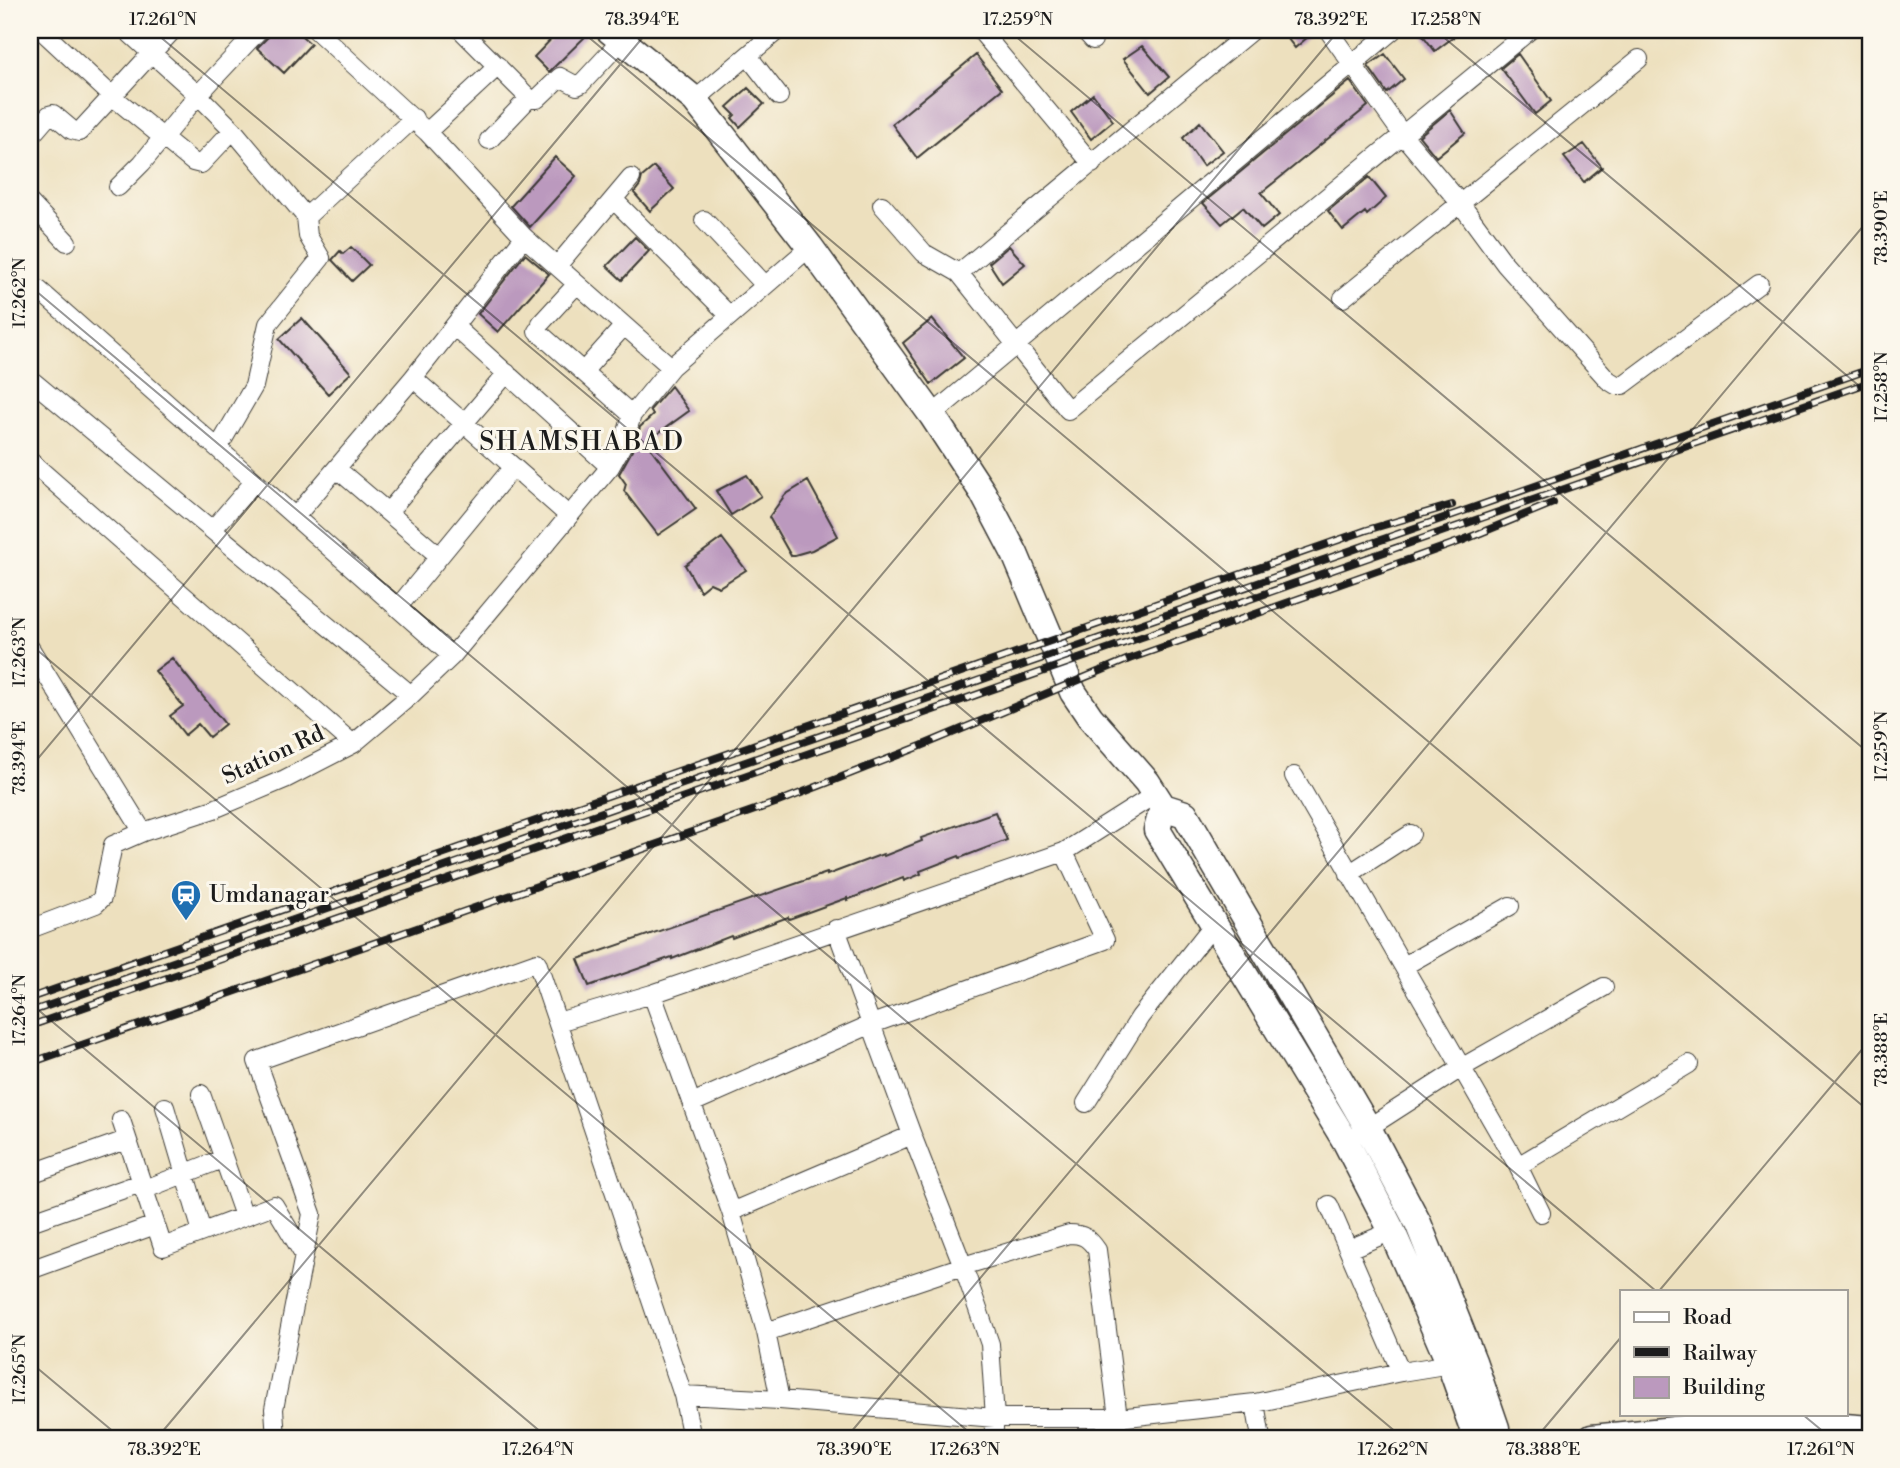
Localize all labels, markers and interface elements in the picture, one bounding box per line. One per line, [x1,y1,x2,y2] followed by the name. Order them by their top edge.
[129,8,198,31] text: 17.261°N
[605,8,679,31] text: 78.394°E
[983,8,1054,31] text: 17.259°N
[1294,8,1368,31] text: 78.392°E
[1411,8,1482,31] text: 17.258°N
[1870,190,1893,266] text: 78.390°E
[8,257,31,328] text: 17.262°N
[1870,351,1893,422] text: 17.258°N
[479,426,685,458] district label: SHAMSHABAD
[8,616,31,687] text: 17.263°N
[1870,710,1893,781] text: 17.259°N
[217,719,329,791] street label: Station Rd
[8,721,31,795] text: 78.394°E
[169,878,203,922] station icon: Umdanagar
[209,881,329,909] place label: Umdanagar
[8,974,31,1046] text: 17.264°N
[1870,1013,1893,1087] text: 78.388°E
[1620,1290,1848,1416] legend
[1683,1305,1732,1331] text: Road
[8,1333,31,1404] text: 17.265°N
[1683,1341,1758,1367] text: Railway
[1682,1375,1765,1401] text: Building
[127,1438,201,1461] text: 78.392°E
[502,1438,574,1461] text: 17.264°N
[816,1438,892,1461] text: 78.390°E
[930,1438,1001,1461] text: 17.263°N
[1358,1438,1429,1461] text: 17.262°N
[1506,1438,1580,1461] text: 78.388°E
[1787,1438,1856,1461] text: 17.261°N

